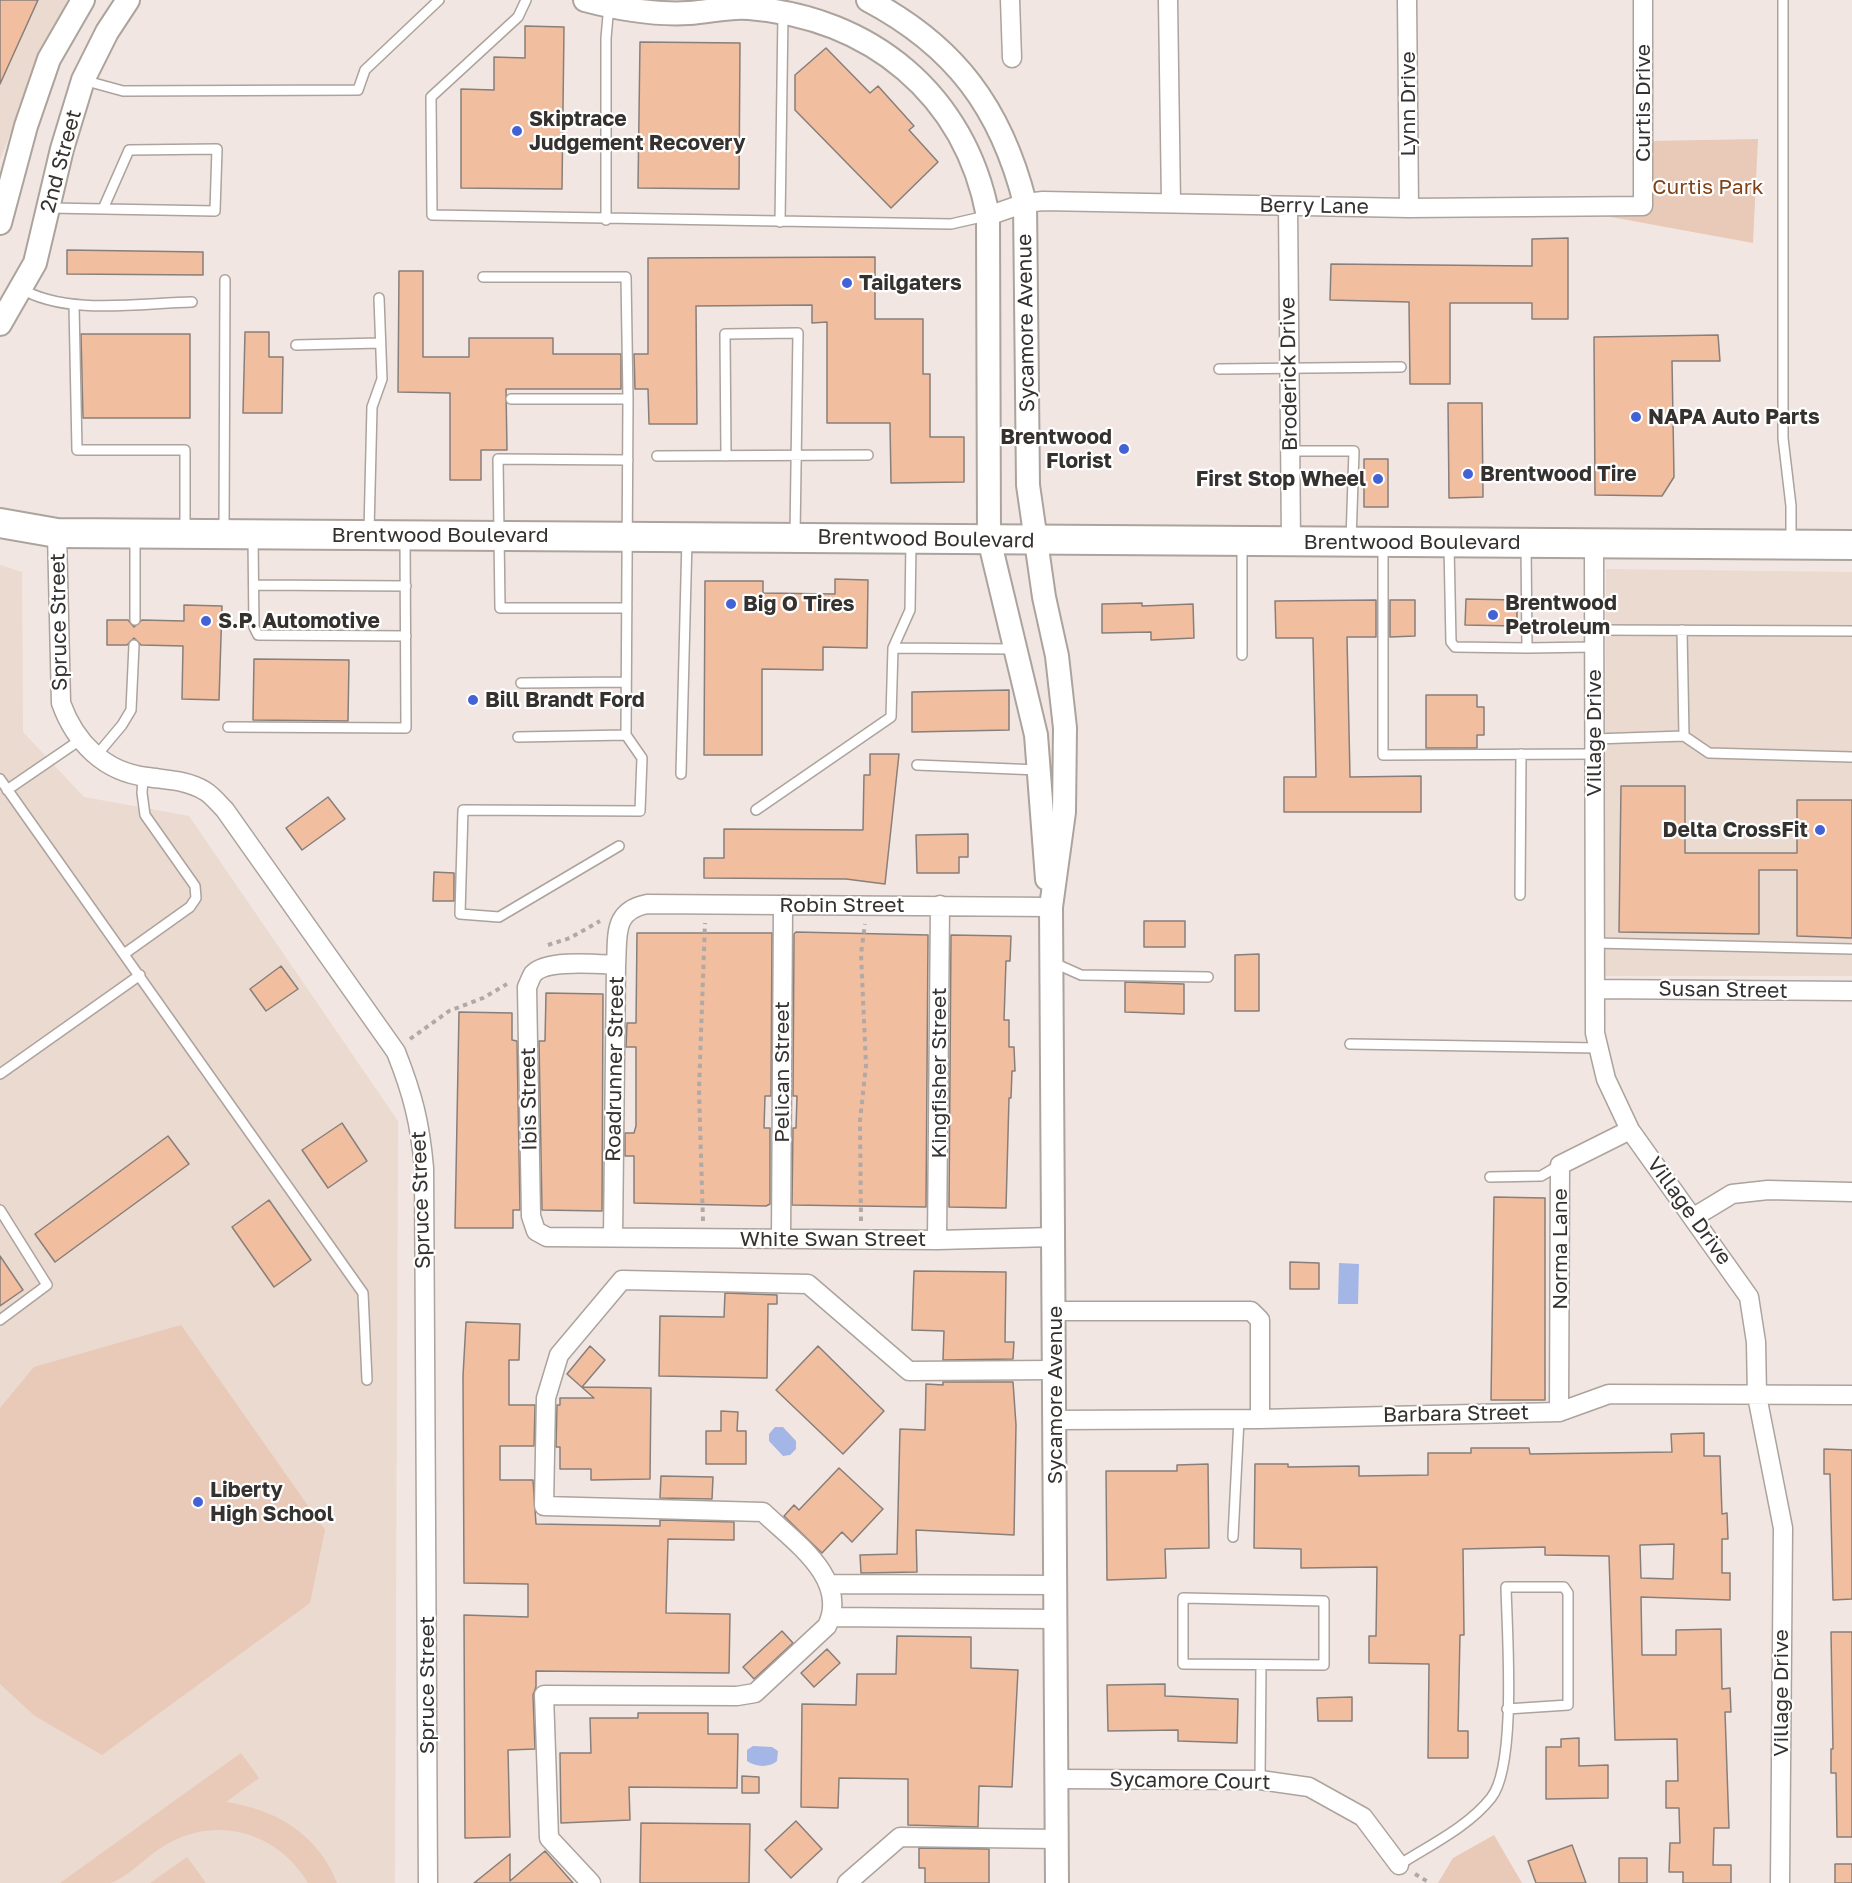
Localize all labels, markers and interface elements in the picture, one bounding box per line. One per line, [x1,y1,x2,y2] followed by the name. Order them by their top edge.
[1630,44,1656,162] street label: Curtis Drive
[1395,51,1421,157] street label: Lynn Drive
[529,106,746,156] place label: Skiptrace Judgement Recovery
[35,107,87,215] street label: 2nd Street
[510,124,524,138] marker: Skiptrace Judgement Recovery
[1652,174,1764,200] park label: Curtis Park
[1259,192,1369,220] street label: Berry Lane
[1012,233,1040,413] street label: Sycamore Avenue
[859,270,962,296] place label: Tailgaters
[840,276,854,290] marker: Tailgaters
[1275,297,1303,451] street label: Broderick Drive
[1648,404,1820,430] place label: NAPA Auto Parts
[1629,410,1643,424] marker: NAPA Auto Parts
[1000,424,1112,474] place label: Brentwood Florist
[1117,442,1131,456] marker: Brentwood Florist
[1480,461,1637,487] place label: Brentwood Tire
[1196,466,1366,492] place label: First Stop Wheel
[1461,467,1475,481] marker: Brentwood Tire
[1371,472,1385,486] marker: First Stop Wheel
[331,522,549,548] street label: Brentwood Boulevard
[817,525,1035,553] street label: Brentwood Boulevard
[1303,529,1521,555] street label: Brentwood Boulevard
[45,553,73,691] street label: Spruce Street
[1505,590,1617,640] place label: Brentwood Petroleum
[743,591,855,617] place label: Big O Tires
[724,597,738,611] marker: Big O Tires
[218,608,380,634] place label: S.P. Automotive
[1486,608,1500,622] marker: Brentwood Petroleum
[199,614,213,628] marker: S.P. Automotive
[1581,669,1607,797] street label: Village Drive
[485,687,645,713] place label: Bill Brandt Ford
[466,693,480,707] marker: Bill Brandt Ford
[1663,817,1808,843] place label: Delta CrossFit
[1813,823,1827,837] marker: Delta CrossFit
[779,892,905,918] street label: Robin Street
[601,976,629,1162] street label: Roadrunner Street
[1658,976,1788,1004] street label: Susan Street
[926,987,952,1159] street label: Kingfisher Street
[769,1001,795,1143] street label: Pelican Street
[515,1047,543,1151] street label: Ibis Street
[406,1130,436,1270] street label: Spruce Street
[1641,1152,1737,1270] street label: Village Drive
[1547,1188,1573,1310] street label: Norma Lane
[740,1226,926,1252] street label: White Swan Street
[1042,1306,1068,1484] street label: Sycamore Avenue
[1383,1400,1529,1428] street label: Barbara Street
[210,1477,334,1527] place label: Liberty High School
[191,1495,205,1509] marker: Liberty High School
[414,1616,440,1754] street label: Spruce Street
[1768,1629,1794,1757] street label: Village Drive
[1109,1767,1271,1795] street label: Sycamore Court

